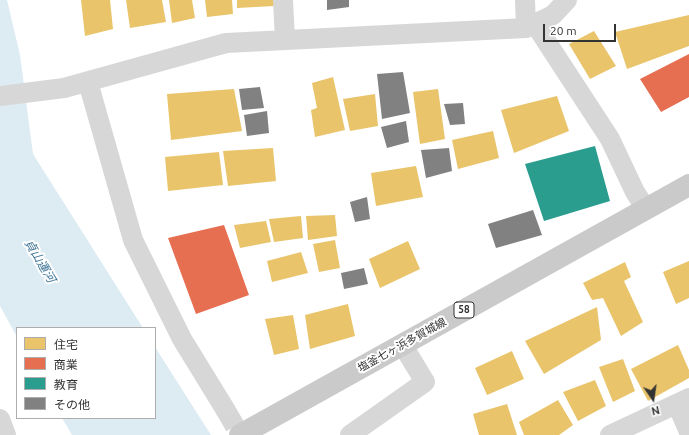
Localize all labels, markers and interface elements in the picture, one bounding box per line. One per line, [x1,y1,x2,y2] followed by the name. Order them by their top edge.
[545,16,618,42] scale bar
[550,24,577,37] text: 20 m
[21,237,59,285] water label: 貞山運河
[454,302,474,318] road number: 58
[356,315,448,375] street label: 塩釜七ヶ浜多賀城線
[16,327,156,419] legend
[54,338,78,351] text: 住宅
[54,358,78,371] text: 商業
[54,378,78,391] text: 教育
[633,379,673,419] north arrow
[54,398,90,411] text: その他
[650,404,661,417] text: N

